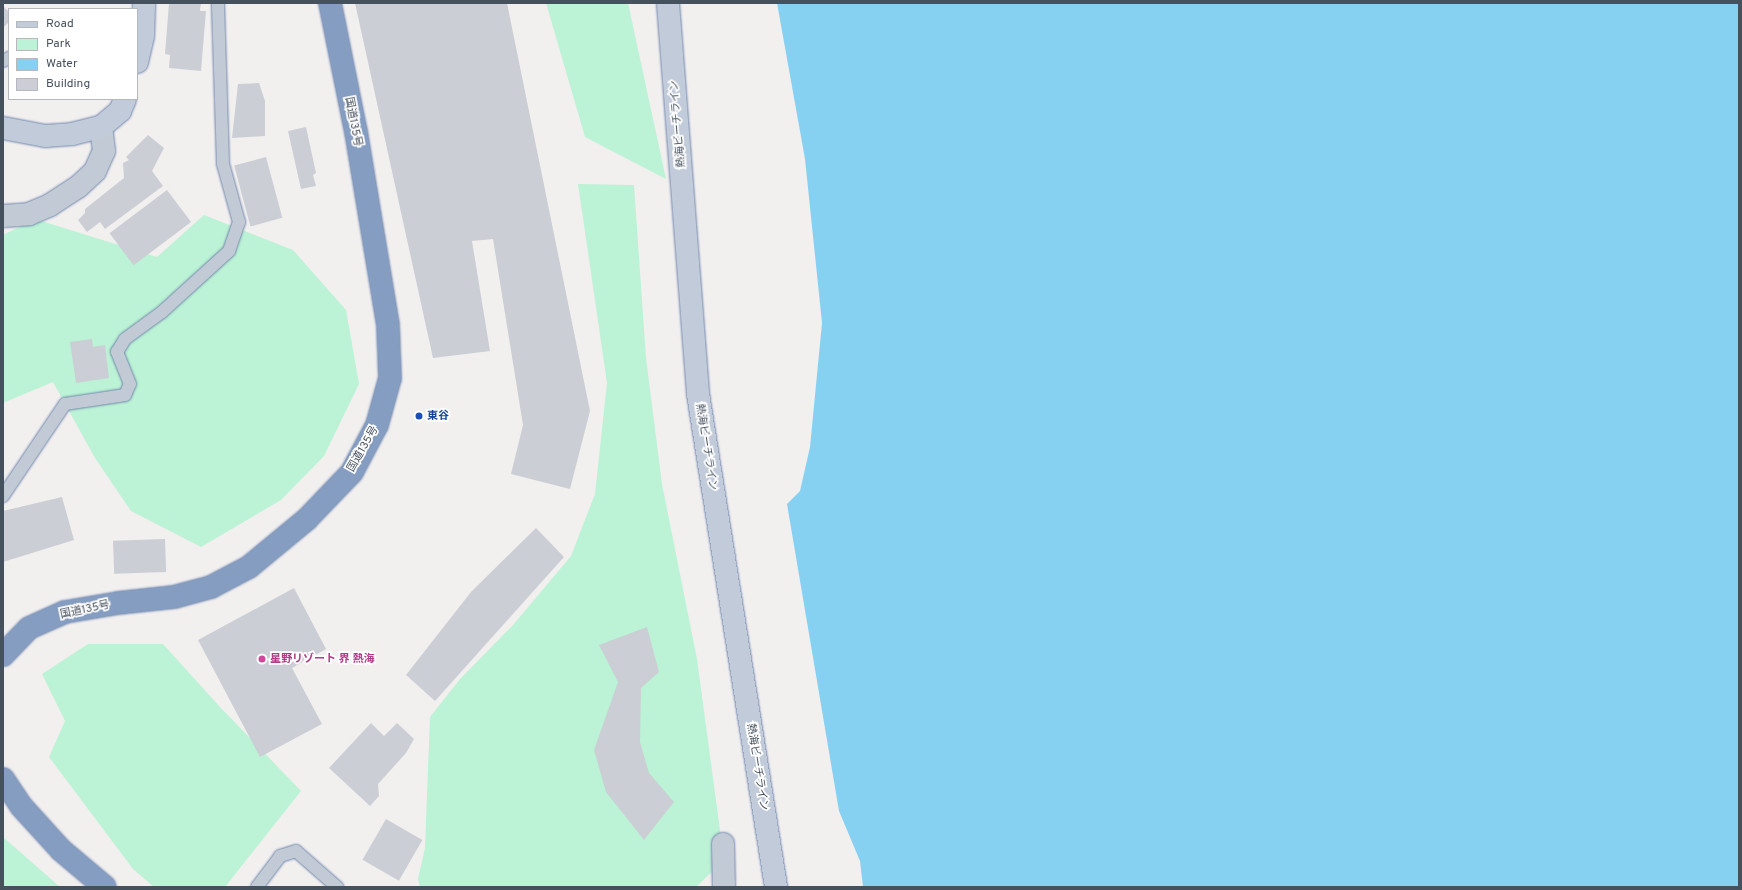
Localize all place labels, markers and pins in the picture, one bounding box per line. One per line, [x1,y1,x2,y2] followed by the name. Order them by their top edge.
[427,409,449,423] place label: 東谷
[414,411,424,421] marker: 東谷
[270,652,374,666] place label: 星野リゾート 界 熱海
[257,654,267,664] marker: 星野リゾート 界 熱海

